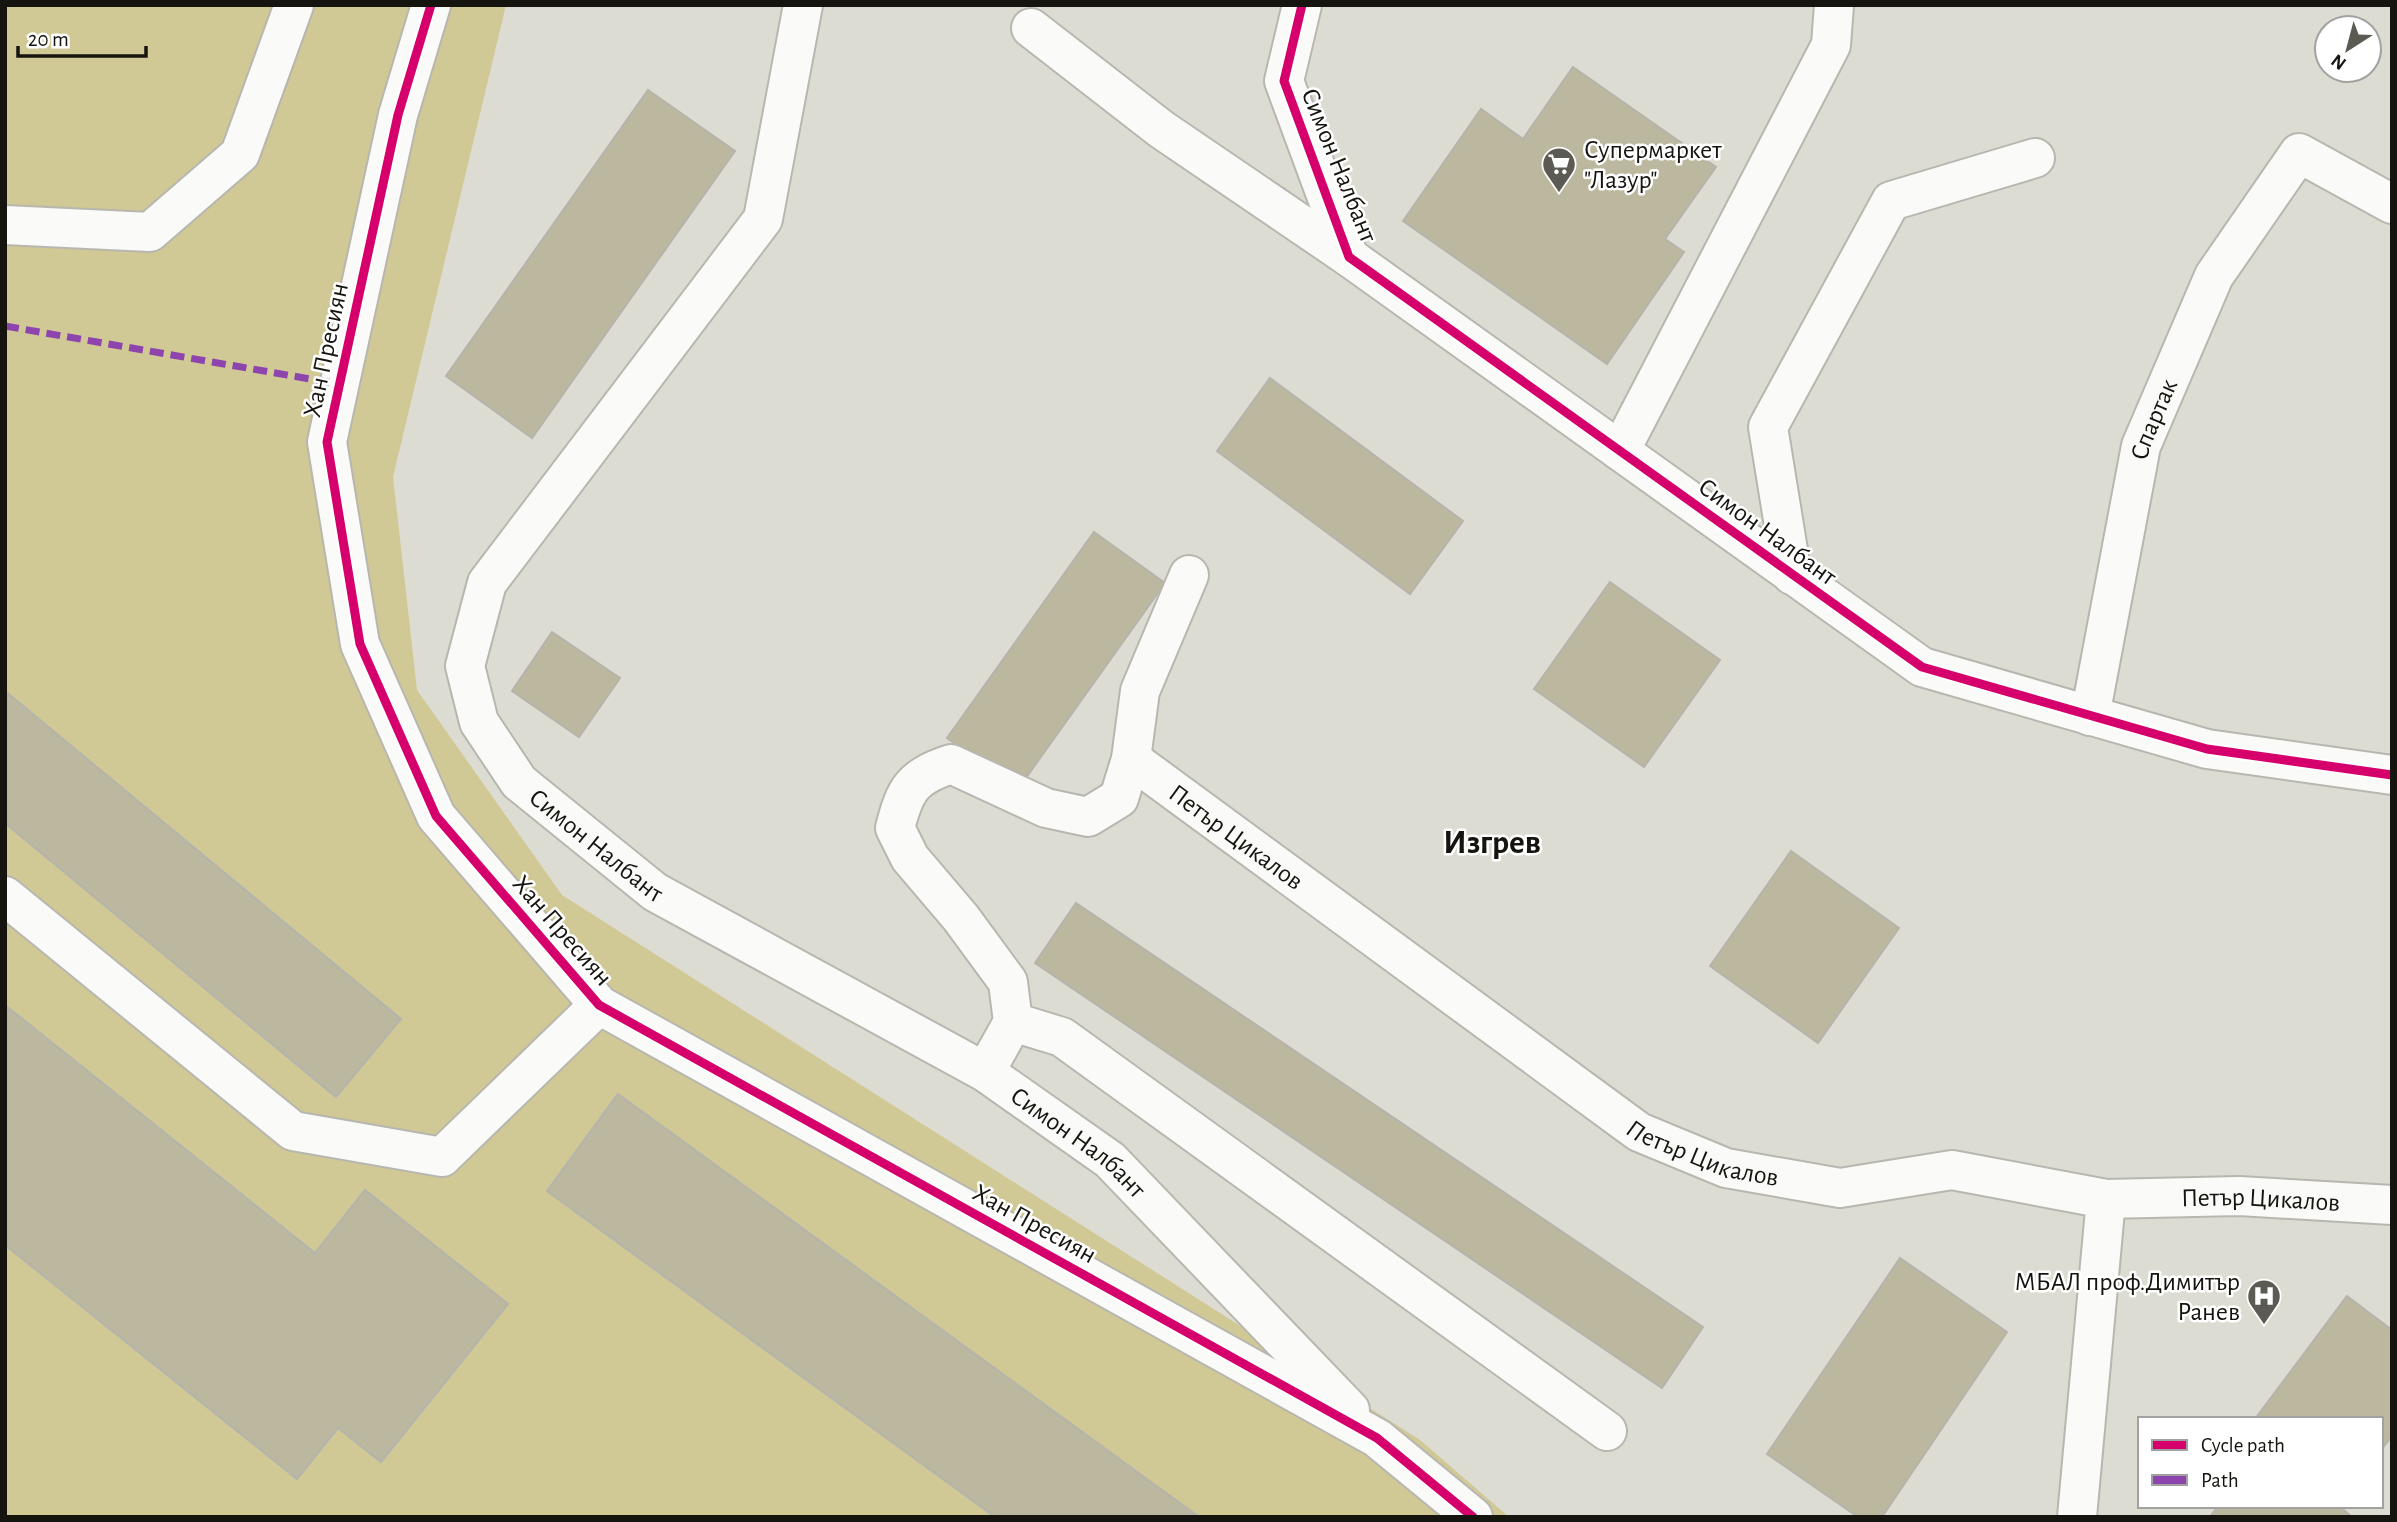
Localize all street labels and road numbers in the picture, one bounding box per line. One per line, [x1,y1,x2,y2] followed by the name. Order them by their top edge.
[1296,85,1382,247] street label: Симон Налбант
[299,281,353,420] street label: Хан Пресиян
[2127,375,2182,462] street label: Спартак
[1694,473,1842,591] street label: Симон Налбант
[1164,780,1308,895] street label: Петър Цикалов
[524,784,667,908] street label: Симон Налбант
[508,870,617,991] street label: Хан Пресиян
[1006,1082,1151,1203] street label: Симон Налбант
[1621,1115,1781,1191] street label: Петър Цикалов
[968,1179,1101,1268] street label: Хан Пресиян
[2181,1184,2341,1216] street label: Петър Цикалов

